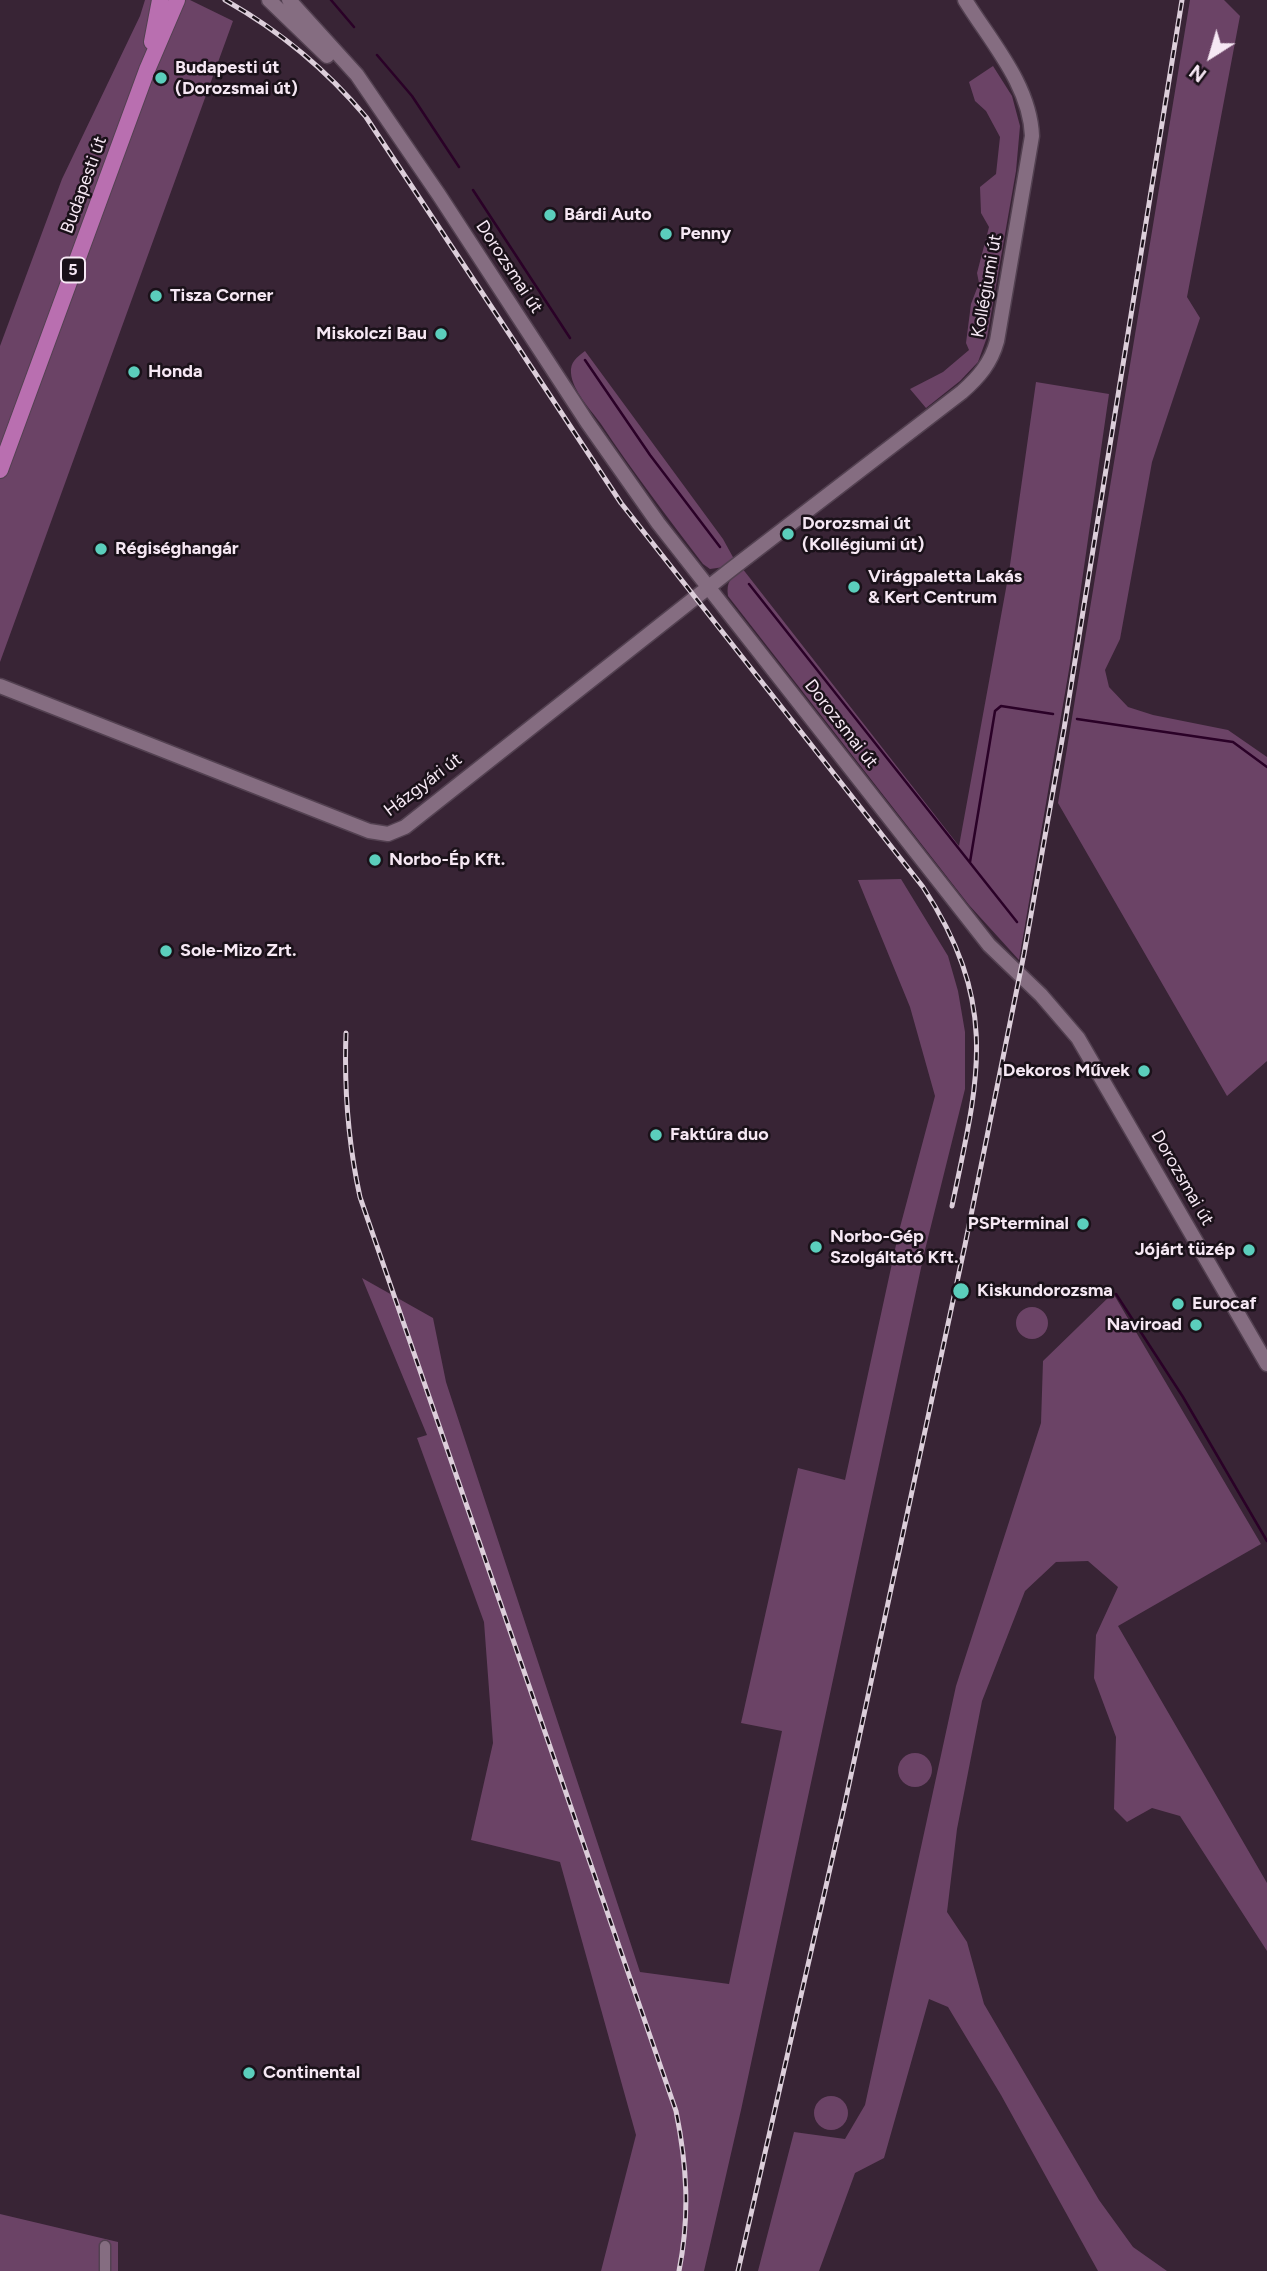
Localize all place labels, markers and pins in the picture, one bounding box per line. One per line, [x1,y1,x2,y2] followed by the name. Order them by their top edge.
[175,57,298,100] place label: Budapesti út (Dorozsmai út)
[153,70,169,86] marker: Budapesti út (Dorozsmai út)
[564,204,652,226] place label: Bárdi Auto
[542,207,558,223] marker: Bárdi Auto
[680,223,731,245] place label: Penny
[658,226,674,242] marker: Penny
[170,285,273,307] place label: Tisza Corner
[148,288,164,304] marker: Tisza Corner
[316,323,427,345] place label: Miskolczi Bau
[433,326,449,342] marker: Miskolczi Bau
[148,361,202,383] place label: Honda
[126,364,142,380] marker: Honda
[802,513,924,556] place label: Dorozsmai út (Kollégiumi út)
[780,526,796,542] marker: Dorozsmai út (Kollégiumi út)
[115,538,239,560] place label: Régiséghangár
[93,541,109,557] marker: Régiséghangár
[868,566,1022,608] place label: Virágpaletta Lakás & Kert Centrum
[846,579,862,595] marker: Virágpaletta Lakás & Kert Centrum
[389,849,505,871] place label: Norbo-Ép Kft.
[367,852,383,868] marker: Norbo-Ép Kft.
[180,940,296,962] place label: Sole-Mizo Zrt.
[158,943,174,959] marker: Sole-Mizo Zrt.
[1003,1060,1130,1082] place label: Dekoros Művek
[1136,1063,1152,1079] marker: Dekoros Művek
[670,1124,769,1146] place label: Faktúra duo
[648,1127,664,1143] marker: Faktúra duo
[968,1213,1069,1235] place label: PSPterminal
[1075,1216,1091,1232] marker: PSPterminal
[830,1226,958,1268] place label: Norbo-Gép Szolgáltató Kft.
[808,1239,824,1255] marker: Norbo-Gép Szolgáltató Kft.
[1135,1239,1235,1261] place label: Jójárt tüzép
[1241,1242,1257,1258] marker: Jójárt tüzép
[977,1280,1113,1302] place label: Kiskundorozsma
[951,1281,971,1301] marker: Kiskundorozsma
[1192,1293,1257,1315] place label: Eurocaf
[1170,1296,1186,1312] marker: Eurocaf
[1106,1314,1182,1336] place label: Naviroad
[1188,1317,1204,1333] marker: Naviroad
[263,2062,360,2084] place label: Continental
[241,2065,257,2081] marker: Continental

